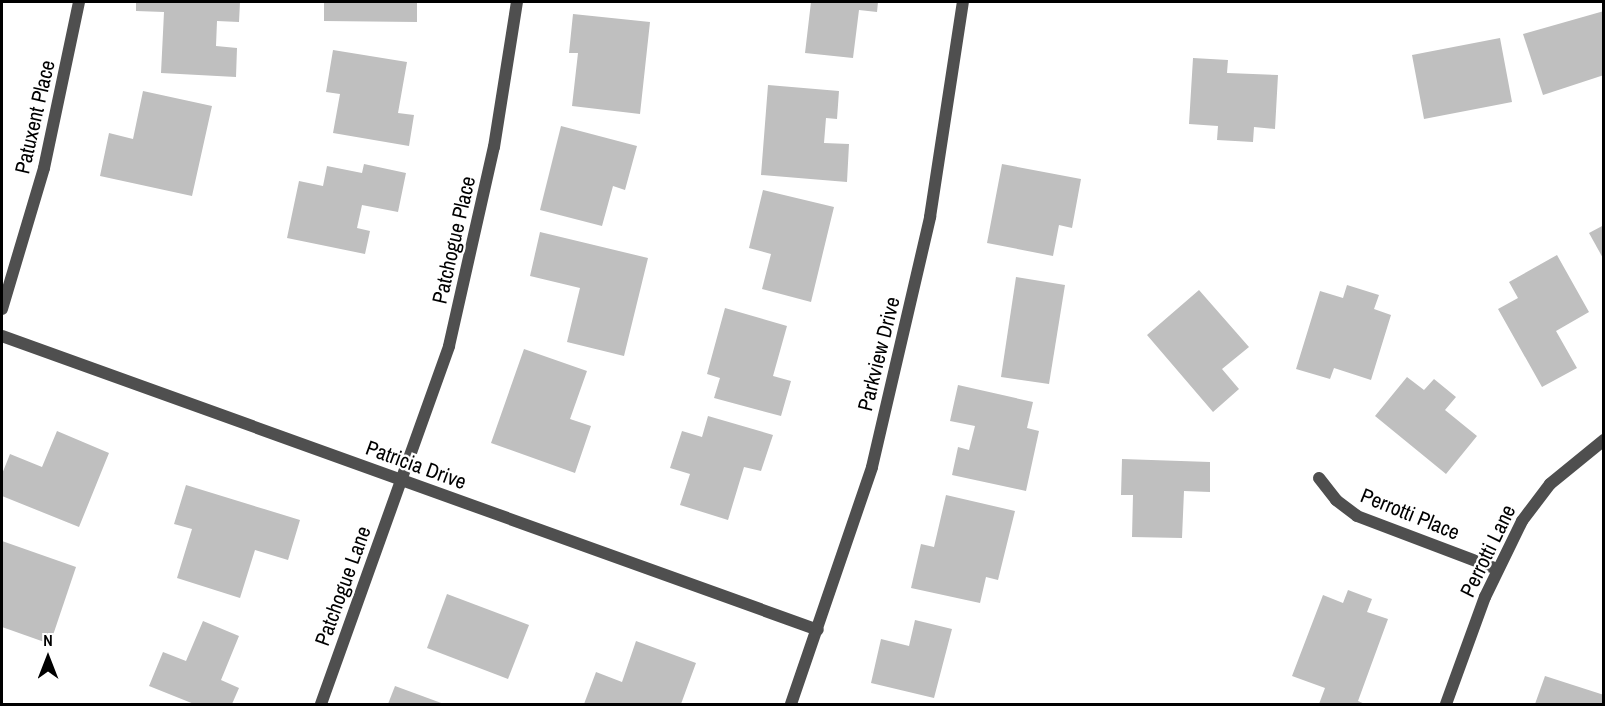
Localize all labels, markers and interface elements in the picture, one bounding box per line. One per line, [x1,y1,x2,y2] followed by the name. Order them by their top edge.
[10,58,60,176] street label: Patuxent Place
[427,174,481,306] street label: Patchogue Place
[853,294,905,414] street label: Parkview Drive
[362,435,470,495] street label: Patricia Drive
[1357,483,1463,545] street label: Perrotti Place
[1455,501,1521,601] street label: Perrotti Lane
[310,523,376,649] street label: Patchogue Lane
[18,628,78,688] north arrow
[43,629,53,651] text: N

